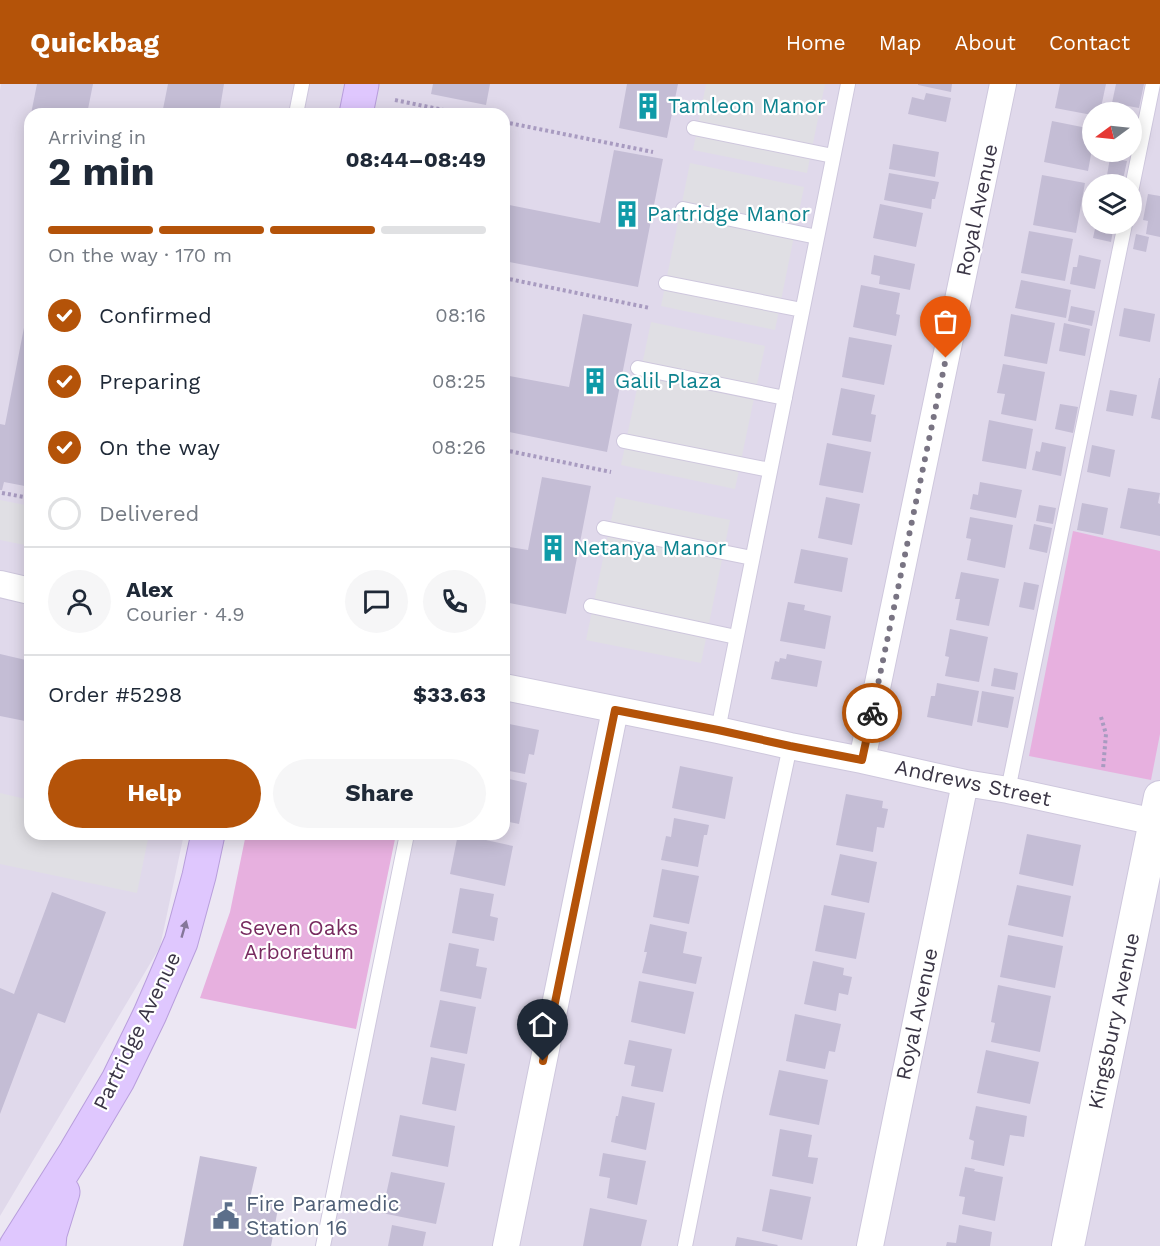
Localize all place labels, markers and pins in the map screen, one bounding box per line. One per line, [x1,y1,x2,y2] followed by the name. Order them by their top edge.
[633,91,663,121] building icon: Tamleon Manor
[668,93,826,118] place label: Tamleon Manor
[612,199,642,229] building icon: Partridge Manor
[647,201,810,226] place label: Partridge Manor
[920,296,971,358] pin
[580,366,610,396] building icon: Galil Plaza
[615,368,721,393] place label: Galil Plaza
[538,533,568,563] building icon: Netanya Manor
[573,535,727,560] place label: Netanya Manor
[517,999,568,1061] pin
[246,1191,399,1240] place label: Fire Paramedic Station 16
[211,1201,241,1231] public building icon: Fire Paramedic Station 16

